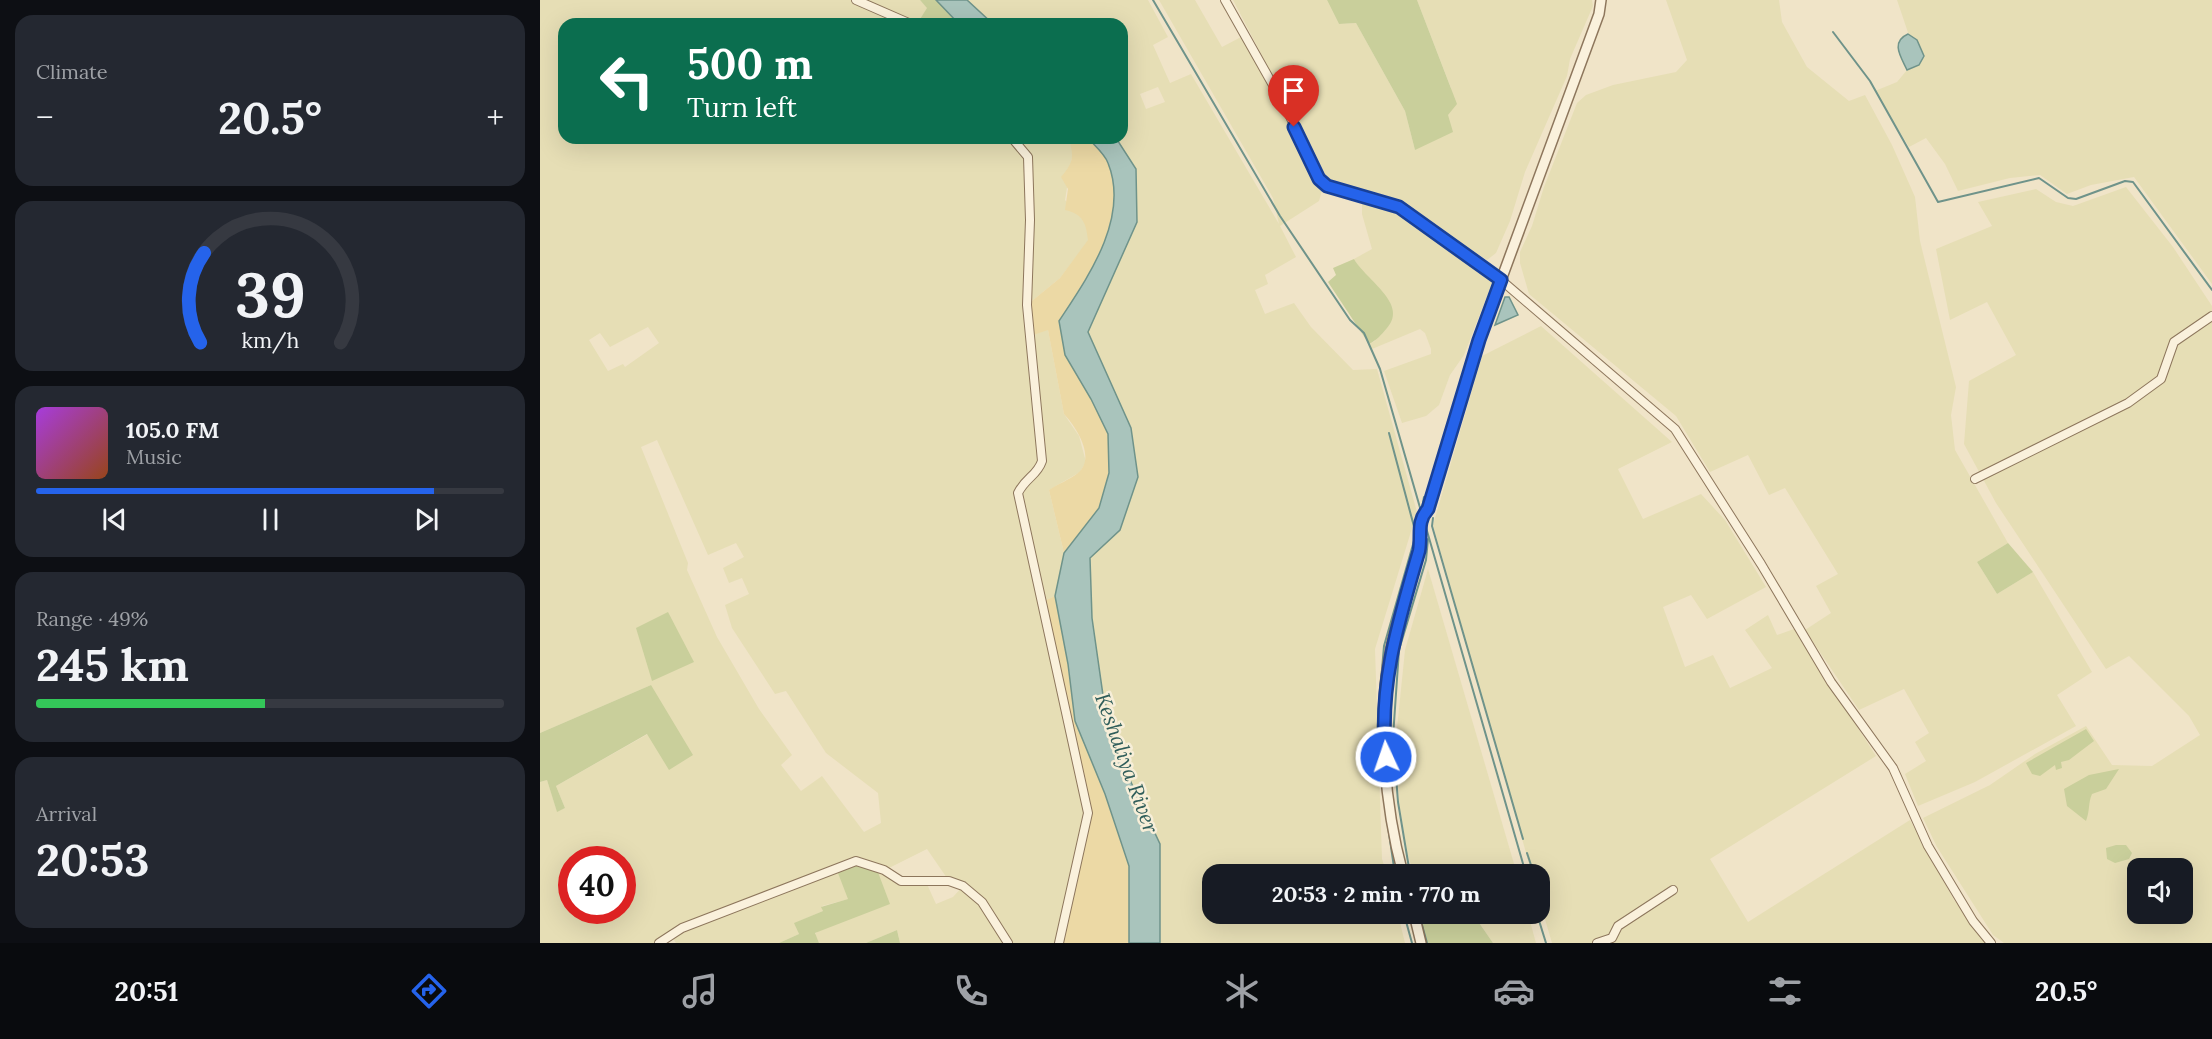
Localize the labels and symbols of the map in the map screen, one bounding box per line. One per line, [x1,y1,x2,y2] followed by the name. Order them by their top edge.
[1268,65,1319,127] pin
[1089,689,1165,837] water label: Keshaliya River
[1354,725,1418,789] position arrow
[558,846,636,924] speed limit sign: 40

